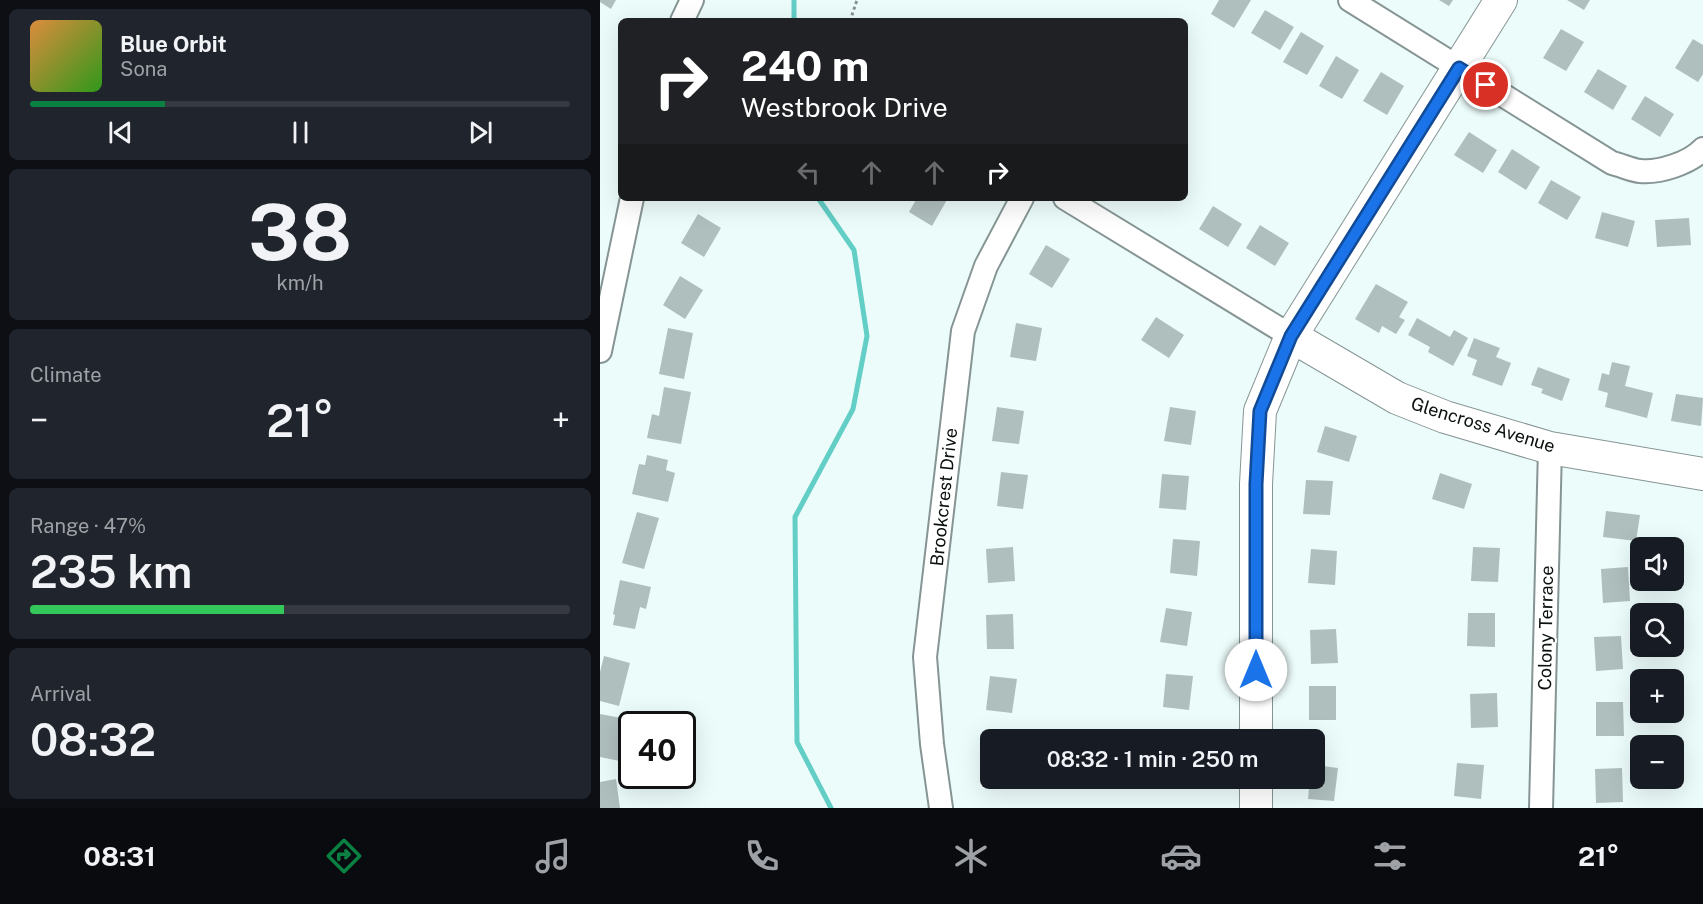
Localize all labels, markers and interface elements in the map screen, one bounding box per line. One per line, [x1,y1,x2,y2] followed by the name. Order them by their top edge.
[120,31,227,57] text: Blue Orbit
[741,41,869,90] text: 240 m
[642,42,720,120] icon: right
[120,57,167,81] text: Sona
[1460,59,1511,110] pin
[1469,68,1502,101] icon: arrive
[741,91,948,123] text: Westbrook Drive
[104,116,137,149] icon: previous
[284,116,317,149] icon: pause
[464,116,497,149] icon: next
[792,156,825,189] icon: left
[855,156,888,189] icon: ahead
[918,156,951,189] icon: ahead
[981,156,1014,189] icon: right
[248,186,352,278] text: 38
[276,271,324,295] text: km/h
[30,363,102,387] text: Climate
[1408,393,1558,456] street label: Glencross Avenue
[266,394,334,447] text: 21°
[30,401,48,439] text: −
[552,401,570,439] text: +
[926,427,961,567] street label: Brookcrest Drive
[30,514,146,538] text: Range · 47%
[1630,537,1684,789] map controls
[1630,537,1684,591] button: sound
[30,545,193,598] text: 235 km
[1534,565,1557,691] street label: Colony Terrace
[1630,603,1684,657] button: search
[1224,638,1288,702] position arrow
[1630,669,1684,723] button: +
[30,682,92,706] text: Arrival
[618,711,696,789] speed limit sign: 40
[30,713,156,766] text: 08:32
[1630,735,1684,789] button: −
[1047,746,1258,772] text: 08:32 · 1 min · 250 m
[323,835,365,877] icon: directions
[532,835,574,877] icon: music
[741,835,783,877] icon: phone
[950,835,992,877] icon: climate
[1160,835,1202,877] icon: car
[1369,835,1411,877] icon: filters
[84,840,156,872] text: 08:31
[1578,840,1619,872] text: 21°

